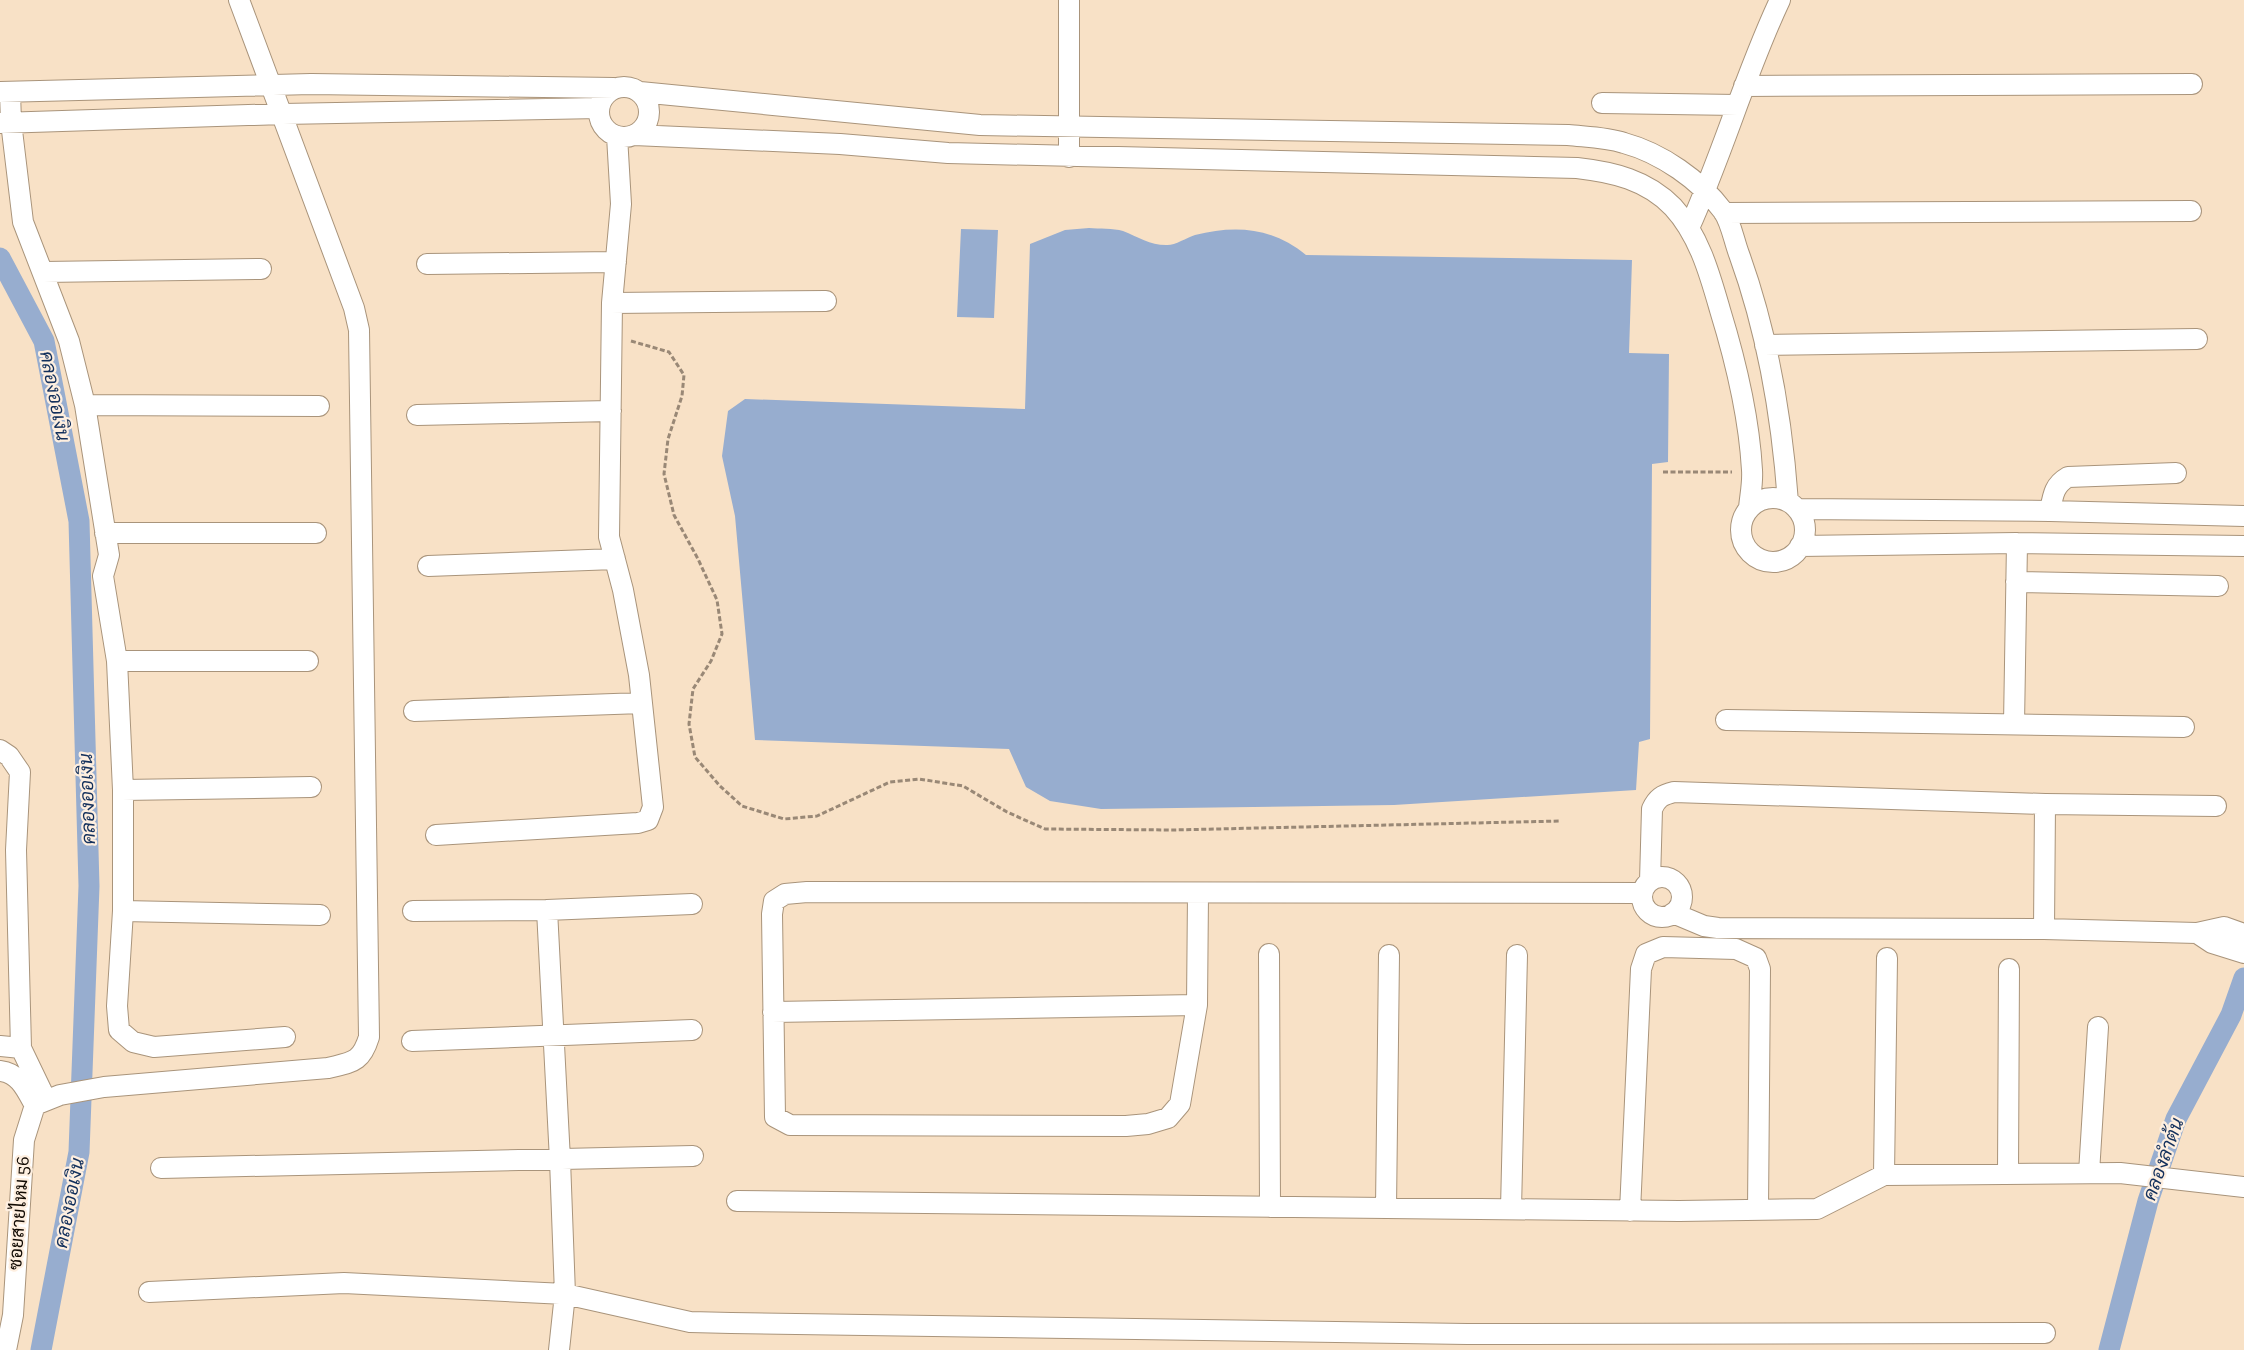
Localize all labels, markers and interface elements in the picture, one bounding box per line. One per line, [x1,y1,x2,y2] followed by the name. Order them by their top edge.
[35,349,75,443] water label: คลองออเงิน
[74,753,100,845] water label: คลองออเงิน
[2137,1115,2189,1203] water label: คลองลำต้น
[2,1155,34,1271] street label: ซอยสายไหม 56
[49,1156,89,1250] water label: คลองออเงิน

